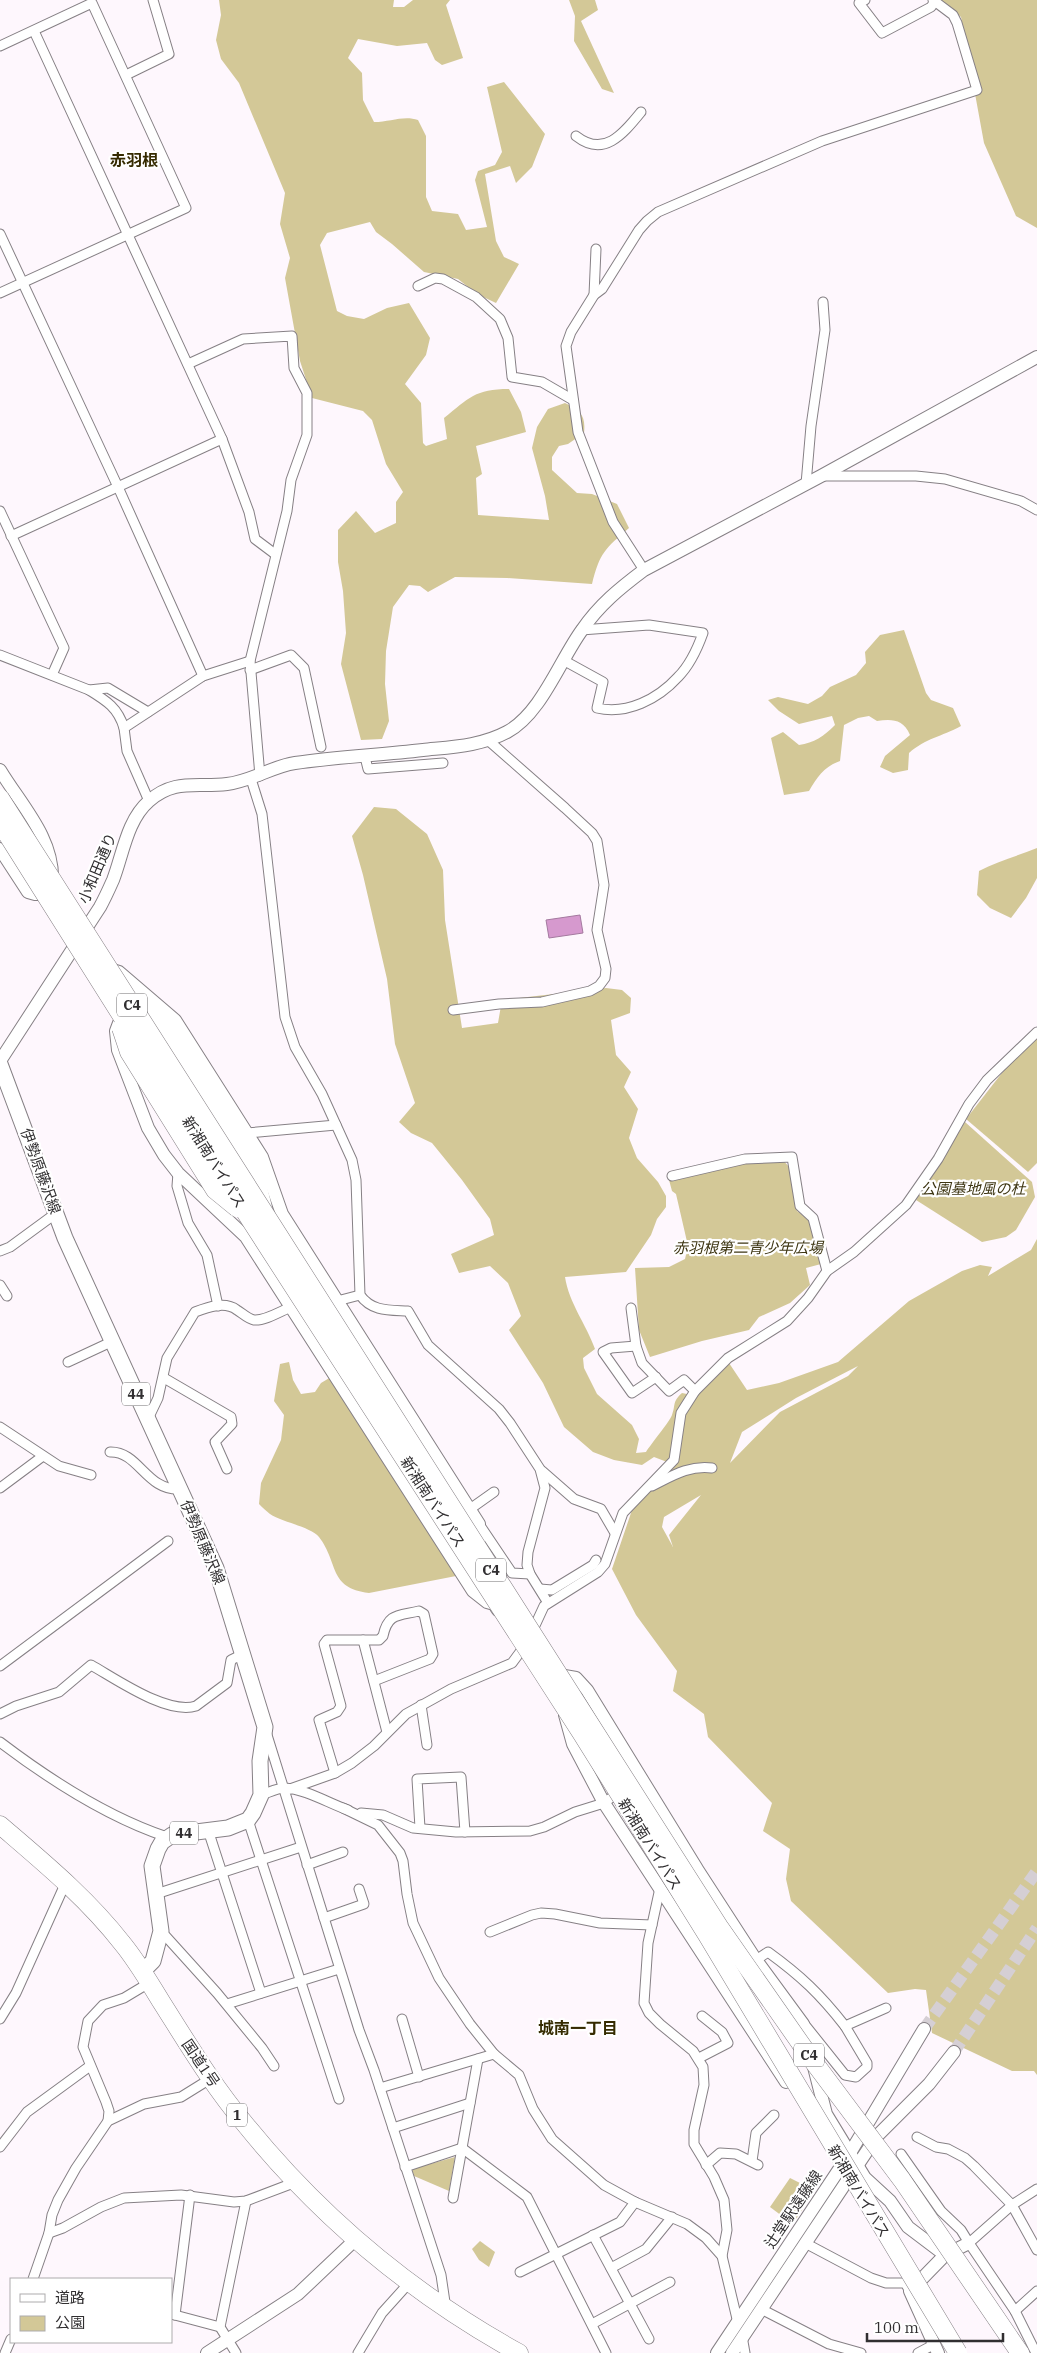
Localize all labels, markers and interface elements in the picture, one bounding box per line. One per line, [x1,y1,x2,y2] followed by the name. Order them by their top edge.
[110,150,158,170] district label: 赤羽根
[74,830,120,906] street label: 小和田通り
[117,994,147,1016] road number: C4
[178,1113,250,1211] street label: 新湘南バイパス
[17,1125,65,1217] street label: 伊勢原藤沢線
[920,1179,1026,1198] park label: 公園墓地風の杜
[673,1238,825,1257] park label: 赤羽根第二青少年広場
[122,1382,150,1406] road number: 44
[397,1453,469,1551] street label: 新湘南バイパス
[177,1497,229,1587] street label: 伊勢原藤沢線
[476,1558,506,1582] road number: C4
[614,1795,686,1893] street label: 新湘南バイパス
[170,1822,198,1845] road number: 44
[538,2018,618,2038] district label: 城南一丁目
[178,2035,224,2091] street label: 国道1号
[794,2044,824,2066] road number: C4
[227,2104,247,2126] road number: 1
[824,2141,894,2241] street label: 新湘南バイパス
[760,2166,826,2252] street label: 辻堂駅遠藤線
[10,2278,172,2343] legend
[55,2288,85,2307] text: 道路
[867,2310,1003,2342] scale bar
[55,2313,85,2332] text: 公園
[874,2318,919,2337] text: 100 m

